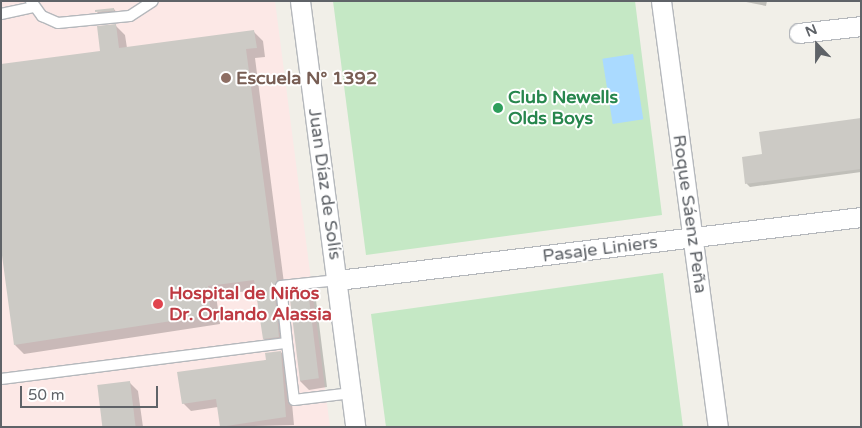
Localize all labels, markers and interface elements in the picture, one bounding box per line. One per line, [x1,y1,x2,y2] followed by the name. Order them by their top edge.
[792,20,842,70] north arrow
[803,21,820,41] text: N
[236,67,377,89] place label: Escuela N° 1392
[220,72,232,84] marker: Escuela N° 1392
[508,87,618,130] place label: Club Newells Olds Boys
[492,102,504,114] marker: Club Newells Olds Boys
[304,107,346,261] street label: Juan Díaz de Solís
[668,133,712,295] street label: Roque Sáenz Peña
[541,231,659,267] street label: Pasaje Liniers
[169,283,332,326] place label: Hospital de Niños Dr. Orlando Alassia
[151,297,165,311] marker: Hospital de Niños Dr. Orlando Alassia
[22,376,160,408] scale bar
[28,386,65,404] text: 50 m

